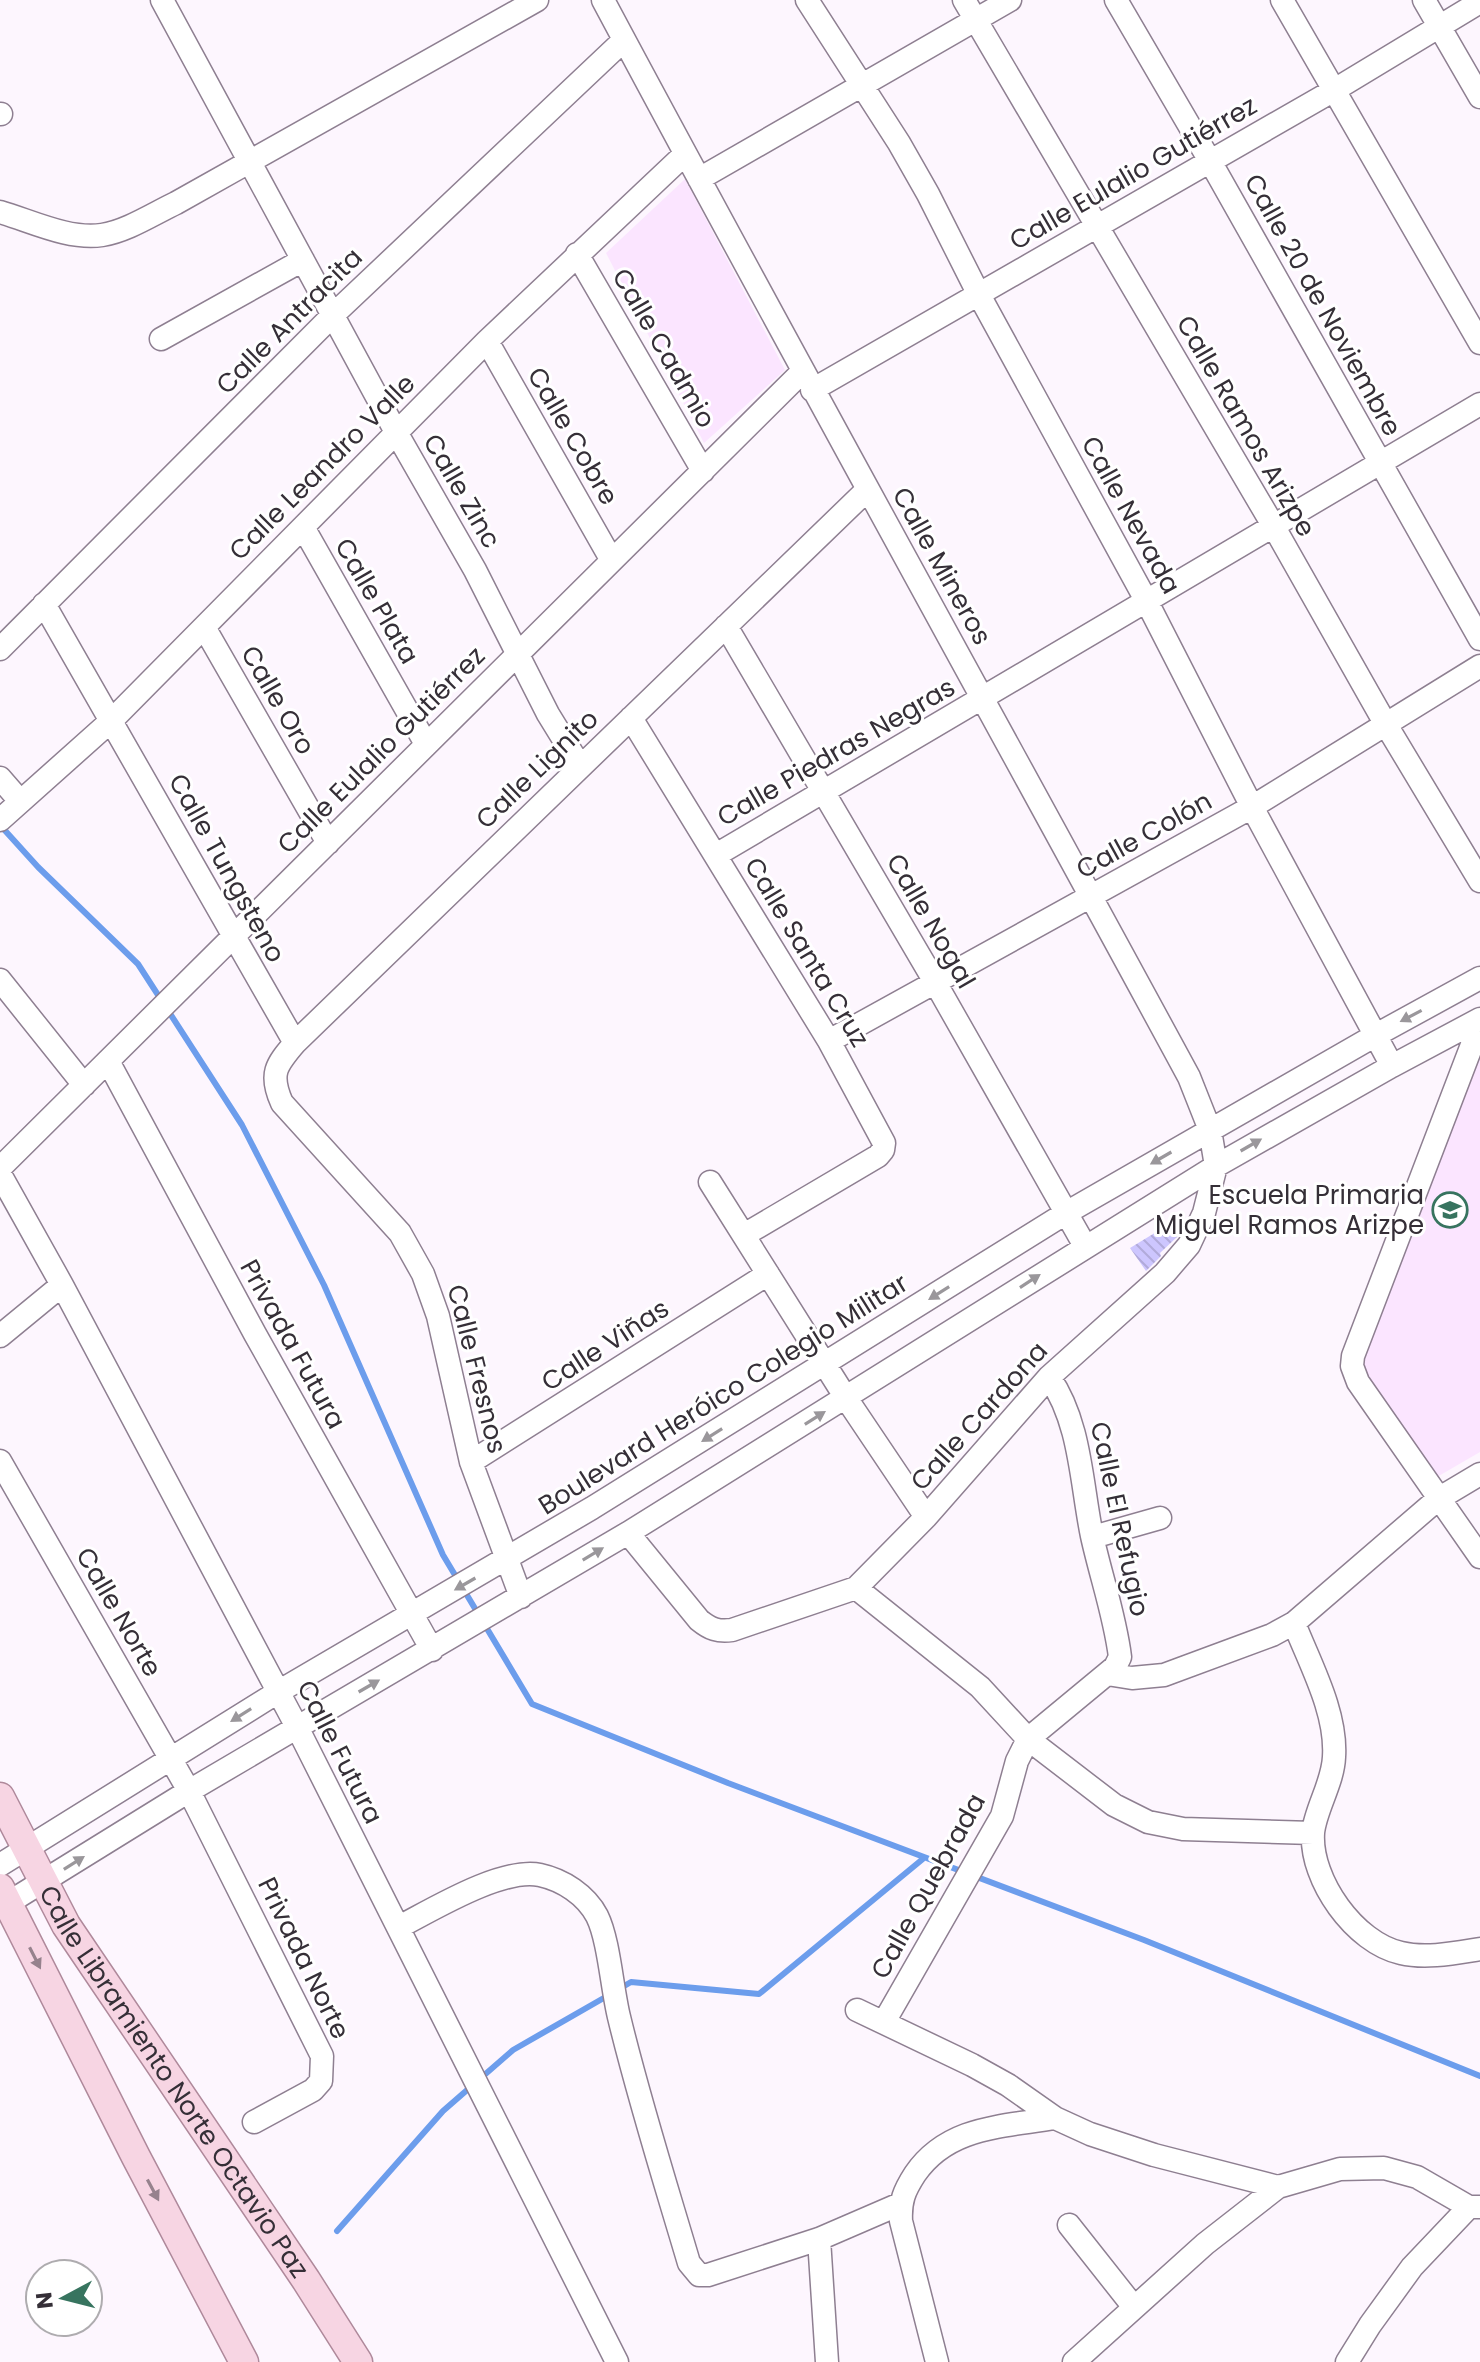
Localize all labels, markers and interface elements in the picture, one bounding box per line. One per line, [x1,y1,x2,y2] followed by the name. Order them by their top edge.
[1003,87,1263,259] street label: Calle Eulalio Gutiérrez
[1236,167,1410,443] street label: Calle 20 de Noviembre
[208,240,370,402] street label: Calle Antracita
[604,262,724,434] street label: Calle Cadmio
[1168,309,1324,543] street label: Calle Ramos Arizpe
[519,360,627,512] street label: Calle Cobre
[221,366,423,568] street label: Calle Leandro Valle
[415,427,509,555] street label: Calle Zinc
[1073,430,1189,600] street label: Calle Nevada
[884,481,1000,651] street label: Calle Mineros
[327,532,427,670] street label: Calle Plata
[269,638,493,862] street label: Calle Eulalio Gutiérrez
[232,639,324,761] street label: Calle Oro
[710,669,962,835] street label: Calle Piedras Negras
[468,701,606,837] street label: Calle Lignito
[160,767,294,969] street label: Calle Tungsteno
[1070,783,1218,887] street label: Calle Colón
[878,847,984,995] street label: Calle Nogal
[736,850,878,1054] street label: Calle Santa Cruz
[1400,1009,1423,1022] one-way arrow
[1240,1139,1263,1152] one-way arrow
[1150,1151,1172,1165] one-way arrow
[1155,1177,1424,1243] place label: Escuela Primaria Miguel Ramos Arizpe
[1431,1191,1469,1229] school or university icon: Escuela Primaria Miguel Ramos Arizpe
[232,1253,354,1435] street label: Privada Futura
[531,1265,915,1523] street label: Boulevard Heróico Colegio Militar
[1019,1274,1040,1289] one-way arrow
[439,1281,515,1457] street label: Calle Fresnos
[928,1286,950,1300] one-way arrow
[534,1290,676,1400] street label: Calle Viñas
[902,1334,1056,1498] street label: Calle Cardona
[804,1410,825,1425] one-way arrow
[1082,1418,1158,1620] street label: Calle El Refugio
[701,1427,723,1441] one-way arrow
[67,1541,171,1683] street label: Calle Norte
[582,1547,604,1561] one-way arrow
[454,1577,476,1591] one-way arrow
[288,1674,392,1830] street label: Calle Futura
[358,1679,380,1693] one-way arrow
[230,1708,252,1722] one-way arrow
[862,1787,994,1985] street label: Calle Quebrada
[63,1856,85,1870] one-way arrow
[249,1871,359,2045] street label: Privada Norte
[31,1879,317,2285] street label: Calle Libramiento Norte Octavio Paz
[28,1946,42,1969] one-way arrow
[146,2178,160,2201] one-way arrow
[24,2258,104,2338] north arrow
[28,2290,61,2310] text: N

